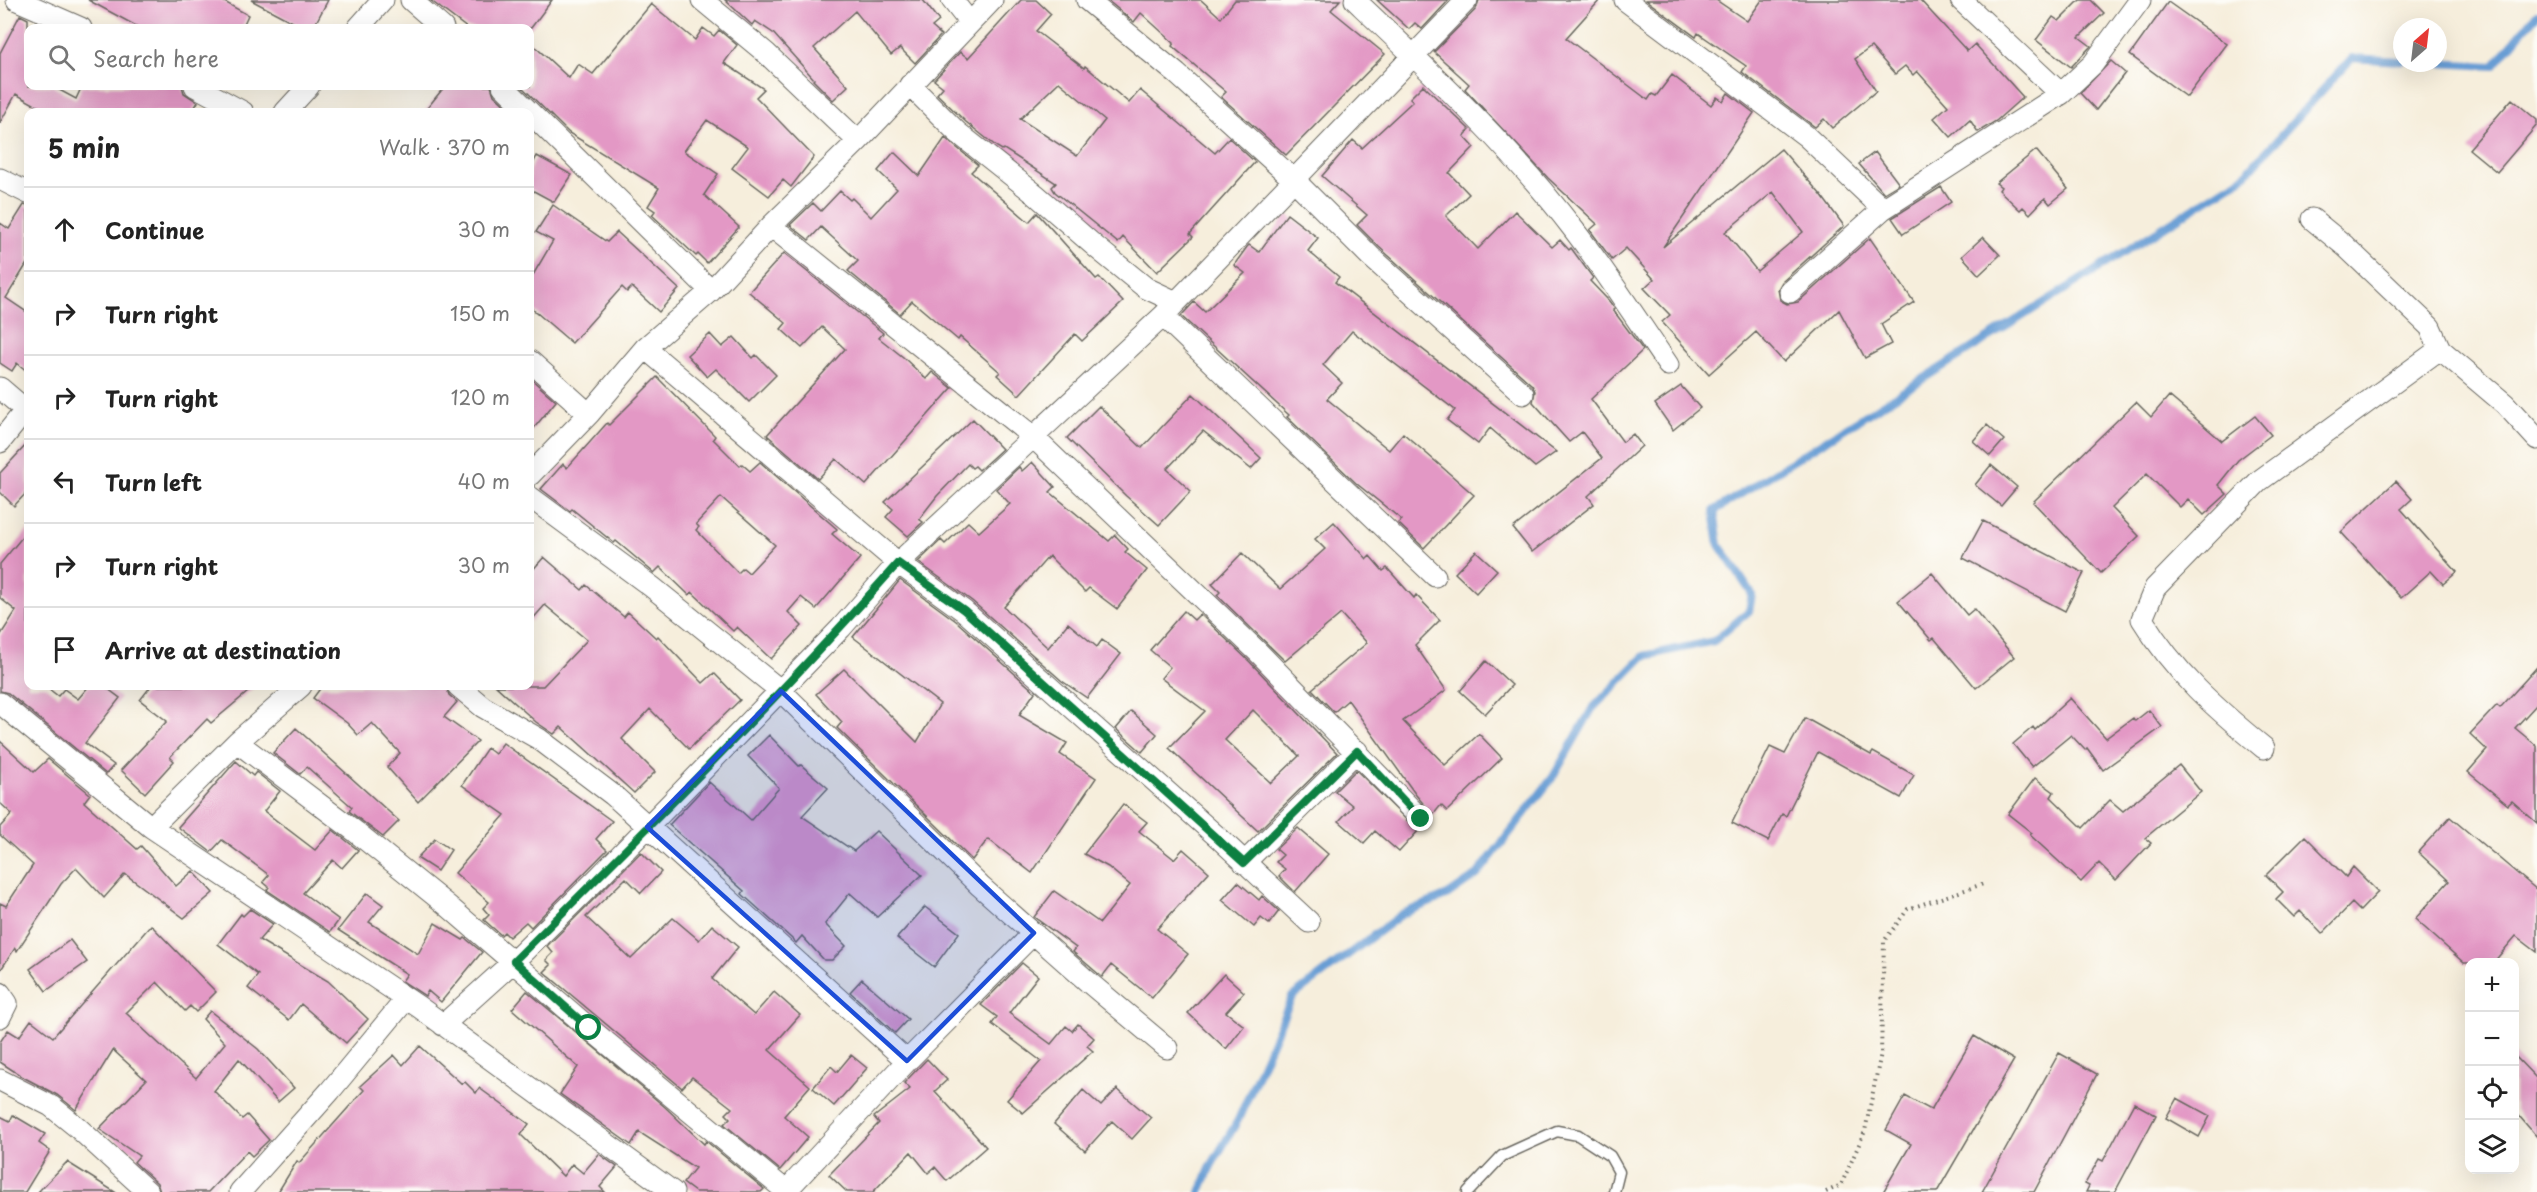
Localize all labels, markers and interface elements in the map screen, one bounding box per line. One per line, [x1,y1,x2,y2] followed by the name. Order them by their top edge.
[2393,18,2447,72] north arrow
[24,24,534,90] search box
[45,41,78,74] icon: search
[93,41,219,74] text: Search here
[48,128,120,167] text: 5 min
[379,132,510,162] text: Walk · 370 m
[48,213,81,246] icon: ahead
[105,213,204,246] text: Continue
[457,214,510,244] text: 30 m
[48,297,81,330] icon: right
[105,297,218,330] text: Turn right
[450,298,510,328] text: 150 m
[48,381,81,414] icon: right
[105,381,218,414] text: Turn right
[451,382,510,412] text: 120 m
[48,465,81,498] icon: left
[105,465,202,498] text: Turn left
[458,466,510,496] text: 40 m
[48,549,81,582] icon: right
[105,549,218,582] text: Turn right
[457,550,510,580] text: 30 m
[48,633,81,666] icon: arrive
[105,633,341,666] text: Arrive at destination
[1407,805,1433,831] route end
[2465,958,2519,1174] map controls
[2465,958,2519,1012] button: +
[2465,1012,2519,1066] button: −
[575,1014,601,1040] route start
[2465,1066,2519,1120] button: locate
[2465,1120,2519,1174] button: layers

